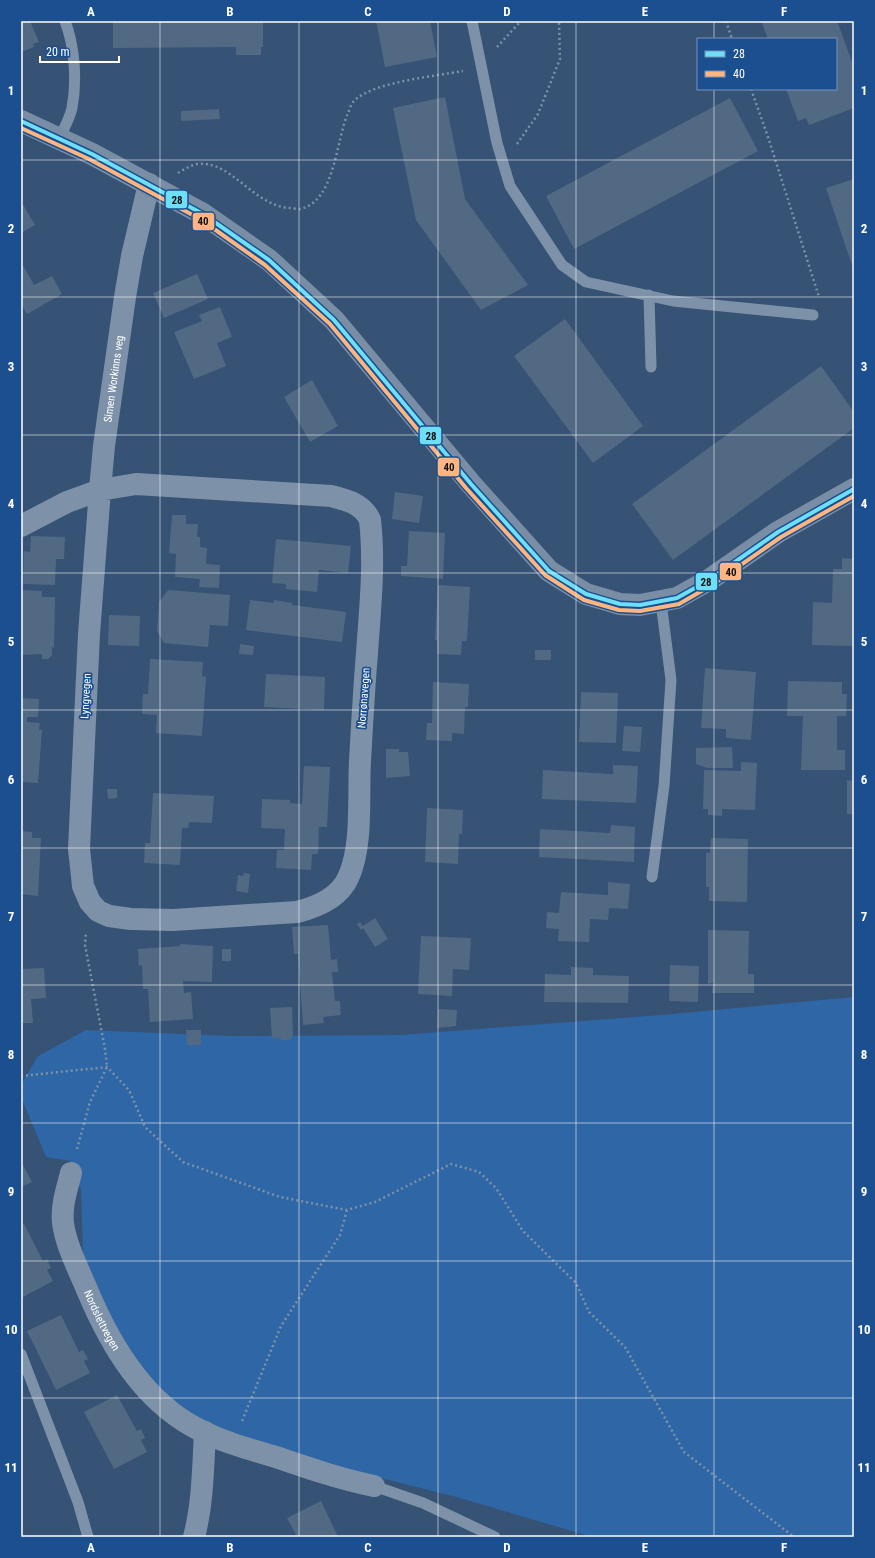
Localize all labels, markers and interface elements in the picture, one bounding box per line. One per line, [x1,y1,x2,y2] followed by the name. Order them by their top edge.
[87,4,95,19] text: A
[226,4,234,19] text: B
[364,4,372,19] text: C
[503,4,511,19] text: D
[642,4,649,19] text: E
[781,4,787,19] text: F
[40,38,119,64] scale bar
[697,38,837,90] legend
[46,45,70,59] text: 20 m
[733,47,745,61] text: 28
[733,67,745,81] text: 40
[8,83,14,98] text: 1
[861,83,867,98] text: 1
[165,190,188,209] line badge: 28
[171,194,183,207] text: 28
[192,212,215,231] line badge: 40
[197,215,209,228] text: 40
[8,221,15,236] text: 2
[861,221,868,236] text: 2
[101,335,126,423] street label: Simen Workinns veg
[8,359,14,374] text: 3
[861,359,867,374] text: 3
[419,426,442,445] line badge: 28
[425,430,437,443] text: 28
[437,457,460,477] line badge: 40
[443,461,455,474] text: 40
[8,496,15,511] text: 4
[861,496,868,511] text: 4
[719,562,742,581] line badge: 40
[725,566,737,579] text: 40
[695,572,718,591] line badge: 28
[700,576,712,589] text: 28
[8,634,15,649] text: 5
[861,634,868,649] text: 5
[355,667,373,729] street label: Norrønavegen
[78,673,94,719] street label: Lyngvegen
[8,772,15,787] text: 6
[861,772,868,787] text: 6
[8,909,15,924] text: 7
[861,909,868,924] text: 7
[8,1047,14,1062] text: 8
[861,1047,867,1062] text: 8
[8,1184,14,1199] text: 9
[861,1184,867,1199] text: 9
[81,1288,123,1353] street label: Nordslettvegen
[4,1322,18,1337] text: 10
[857,1322,871,1337] text: 10
[4,1460,18,1475] text: 11
[857,1460,871,1475] text: 11
[87,1540,95,1555] text: A
[226,1540,234,1555] text: B
[364,1540,372,1555] text: C
[503,1540,511,1555] text: D
[642,1540,649,1555] text: E
[781,1540,787,1555] text: F

